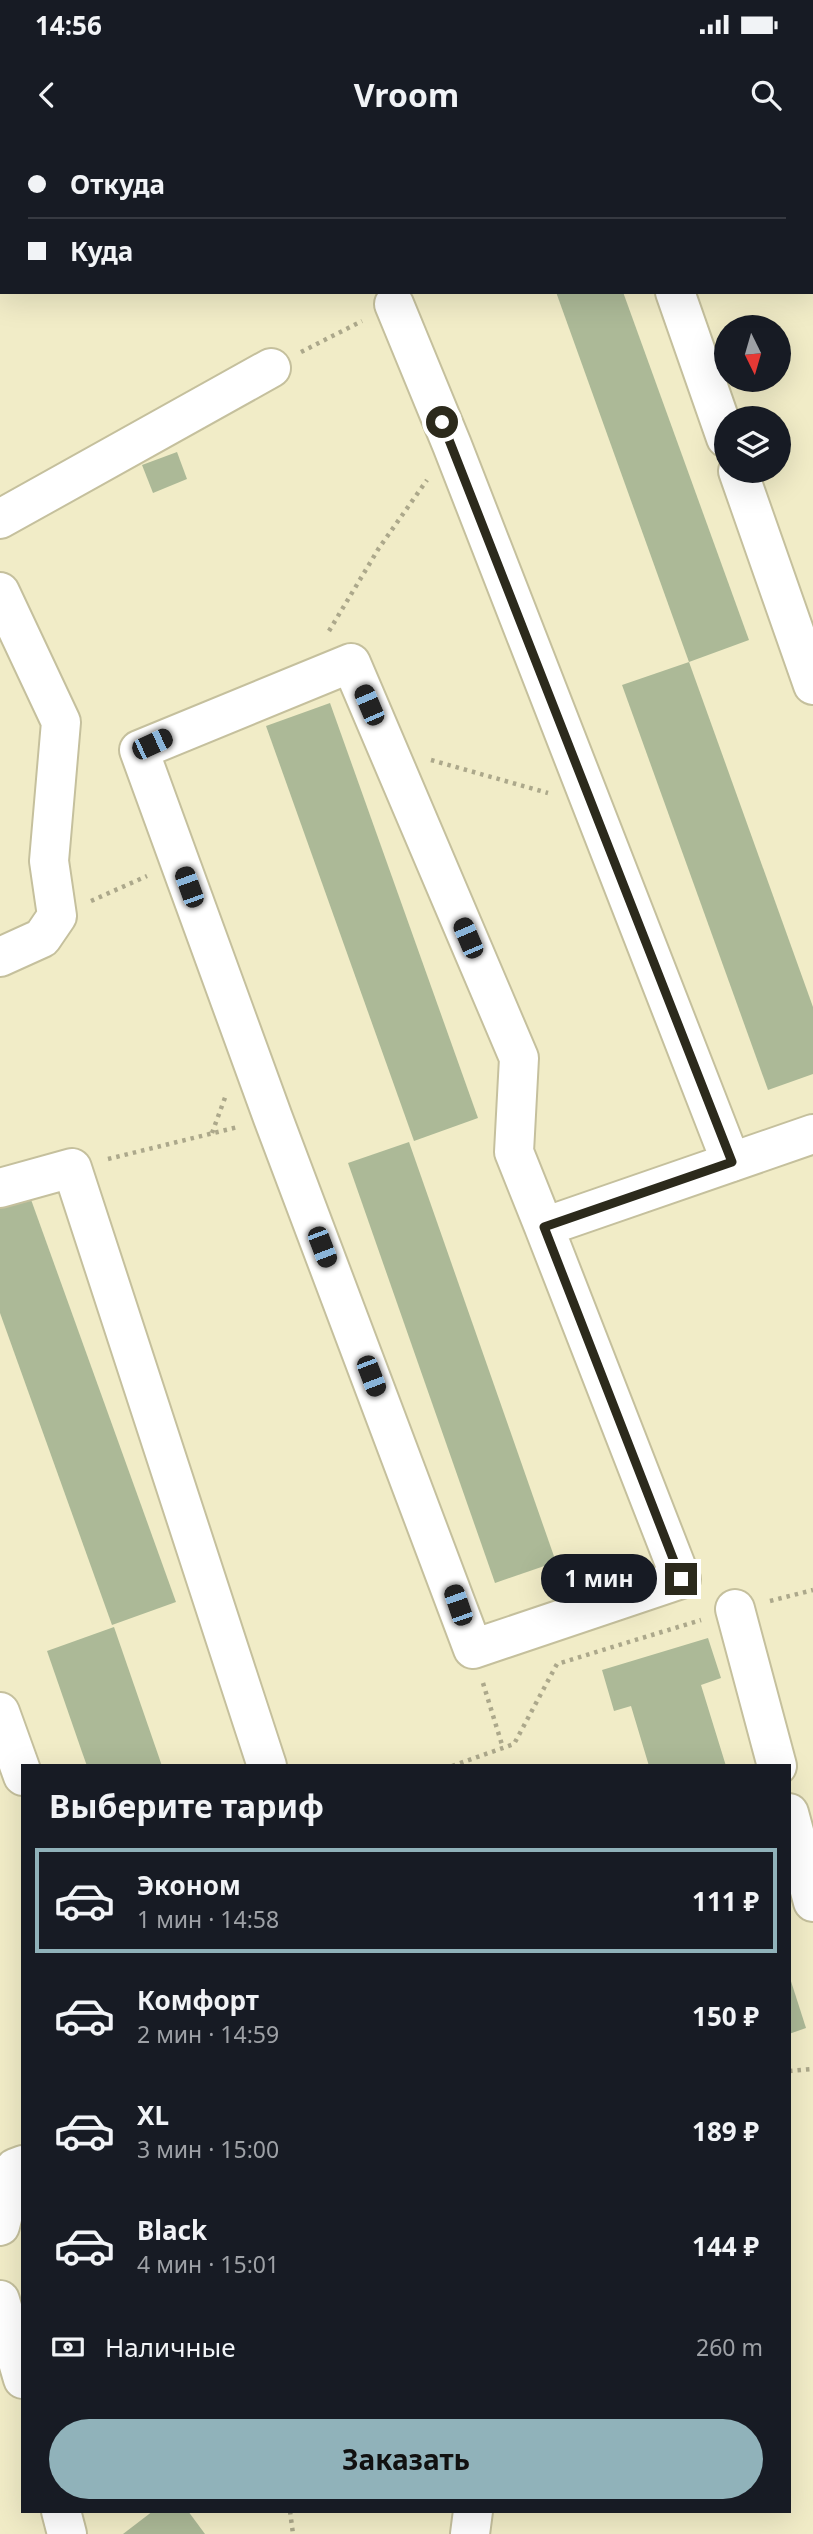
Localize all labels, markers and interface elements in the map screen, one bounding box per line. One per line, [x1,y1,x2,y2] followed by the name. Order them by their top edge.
[35,7,102,43] text: 14:56
[354,73,459,116] text: Vroom
[28,76,66,114] icon: back
[747,76,785,114] icon: search
[70,166,165,202] text: Откуда
[70,233,133,269] text: Куда
[714,315,791,392] north arrow
[714,315,791,483] map controls
[426,406,458,438] route start
[714,406,791,483] button: layers
[352,682,387,728] car
[129,726,176,762] car
[172,864,207,910] car
[451,915,486,961] car
[305,1224,340,1270] car
[354,1353,389,1399] car
[541,1554,656,1604] callout: 1 мин
[565,1562,633,1594] text: 1 мин
[665,1563,697,1595] route end
[442,1582,475,1628] car
[49,1784,324,1827] text: Выберите тариф
[137,1867,241,1903] text: Эконом
[53,1869,116,1932] icon: car
[692,1883,759,1919] text: 111 ₽
[137,1903,279,1935] text: 1 мин · 14:58
[137,1982,259,2018] text: Комфорт
[53,1984,116,2047] icon: car
[692,1998,759,2034] text: 150 ₽
[137,2018,279,2050] text: 2 мин · 14:59
[137,2097,169,2133] text: XL
[53,2099,116,2162] icon: car
[692,2113,759,2149] text: 189 ₽
[137,2133,279,2165] text: 3 мин · 15:00
[137,2212,207,2248] text: Black
[53,2214,116,2277] icon: car
[692,2228,759,2264] text: 144 ₽
[137,2248,279,2280] text: 4 мин · 15:01
[49,2328,87,2366] icon: cash
[105,2329,236,2365] text: Наличные
[696,2331,763,2363] text: 260 m
[49,2419,763,2499] button: Заказать

